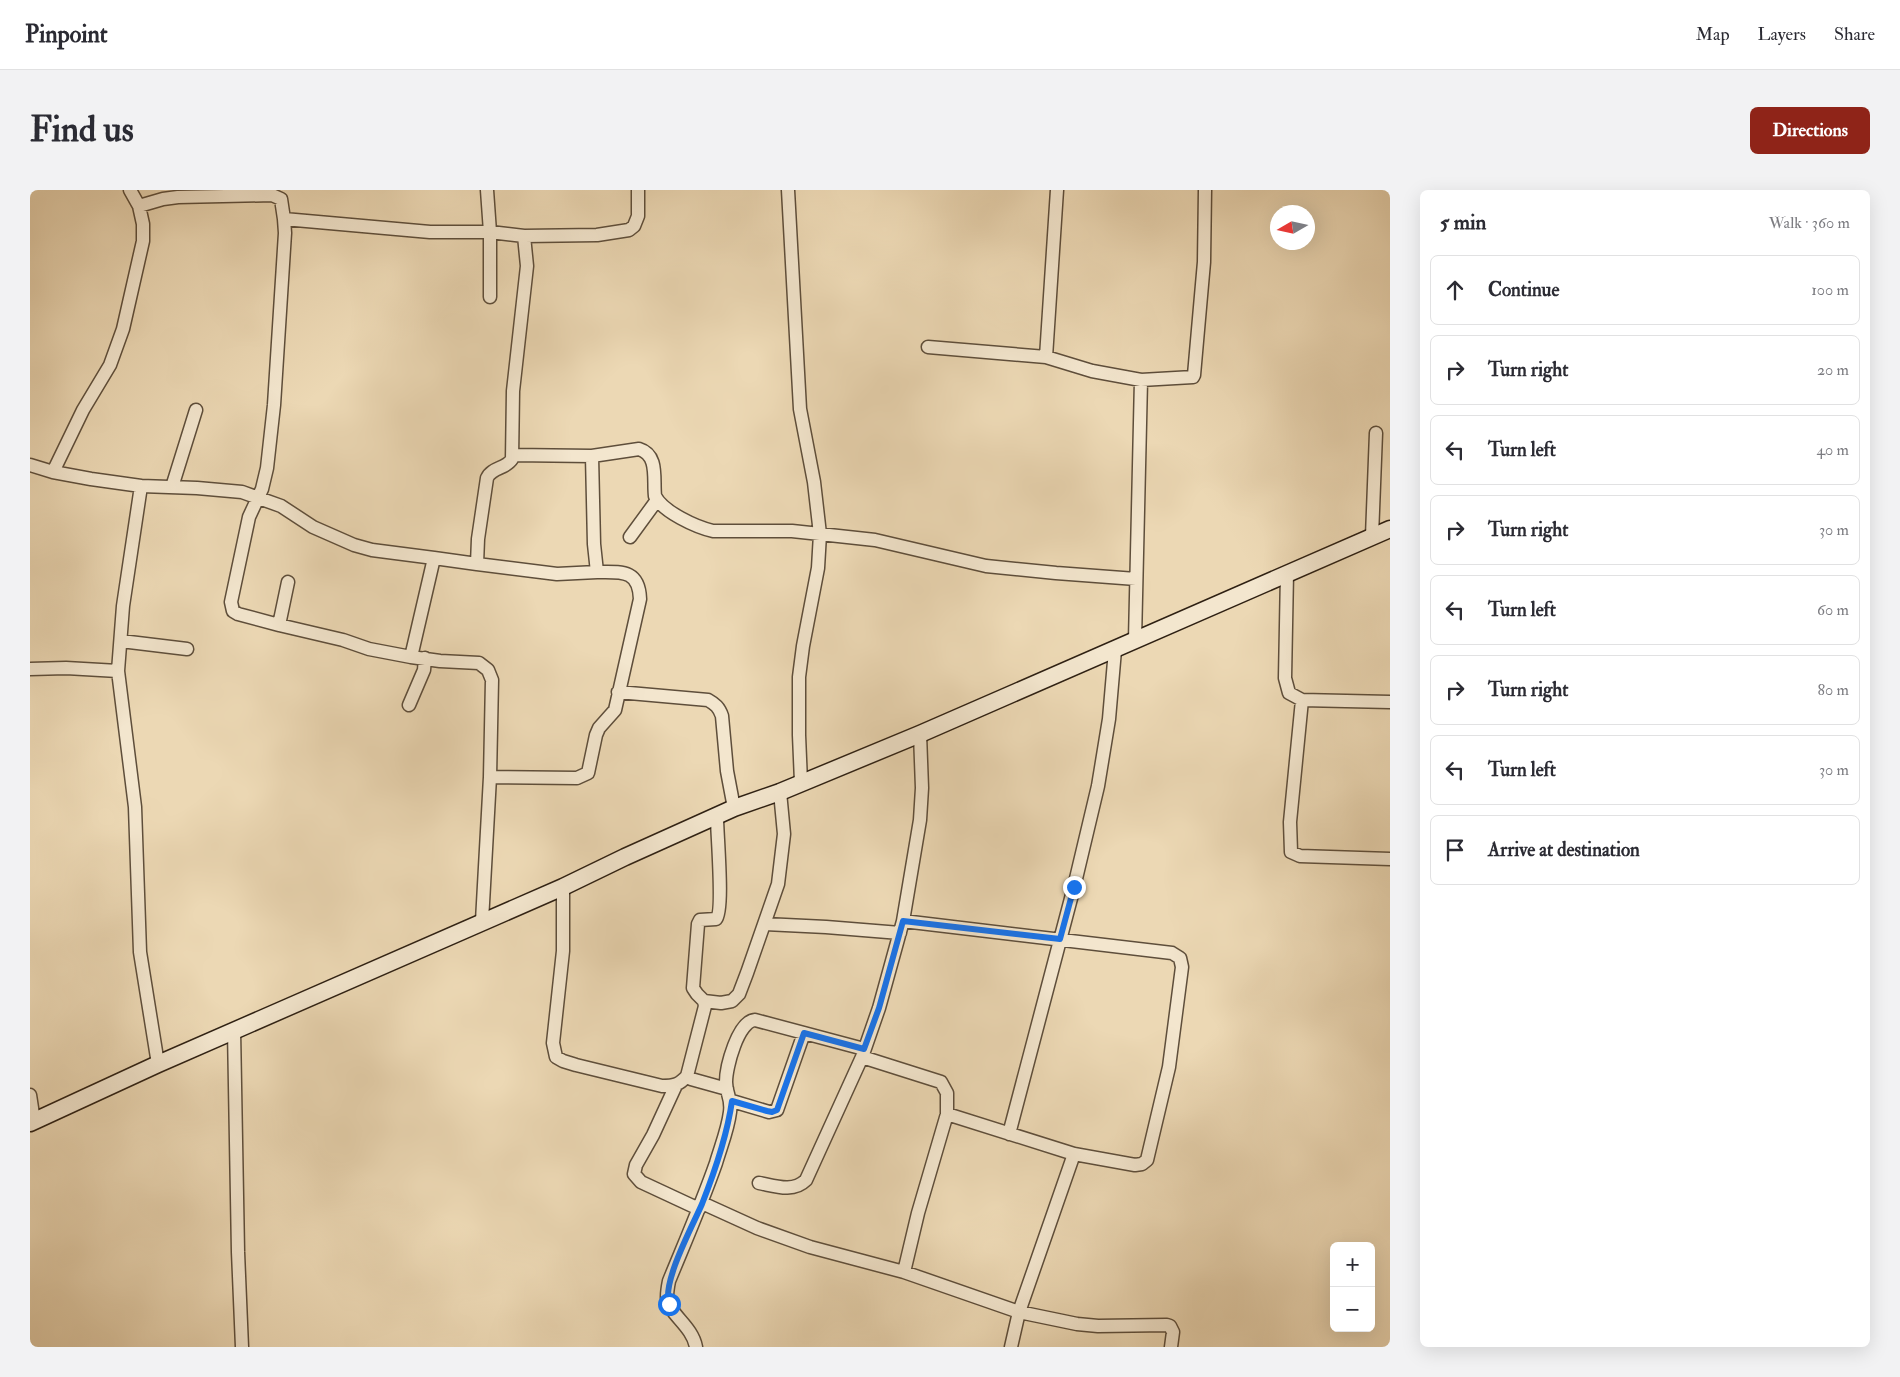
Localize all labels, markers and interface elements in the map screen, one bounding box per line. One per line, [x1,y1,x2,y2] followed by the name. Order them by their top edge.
[25,19,108,50] text: Pinpoint
[1696,23,1730,46] text: Map
[1758,23,1806,46] text: Layers
[1834,23,1875,46] text: Share
[1750,107,1870,154] button: Directions
[30,108,134,152] text: Find us
[1270,205,1315,250] north arrow
[1440,209,1486,236] text: 5 min
[1769,213,1850,233] text: Walk · 360 m
[1441,276,1469,304] icon: ahead
[1488,278,1559,302] text: Continue
[1811,280,1849,300] text: 100 m
[1441,356,1469,384] icon: right
[1488,358,1568,382] text: Turn right
[1817,360,1849,380] text: 20 m
[1441,436,1469,464] icon: left
[1488,438,1556,462] text: Turn left
[1816,440,1849,460] text: 40 m
[1441,516,1469,544] icon: right
[1488,518,1568,542] text: Turn right
[1819,520,1849,540] text: 30 m
[1441,596,1469,624] icon: left
[1488,598,1556,622] text: Turn left
[1817,600,1849,620] text: 60 m
[1441,676,1469,704] icon: right
[1488,678,1568,702] text: Turn right
[1818,680,1849,700] text: 80 m
[1441,756,1469,784] icon: left
[1488,758,1556,782] text: Turn left
[1819,760,1849,780] text: 30 m
[1441,836,1469,864] icon: arrive
[1488,838,1640,862] text: Arrive at destination
[1063,876,1086,899] route end
[1330,1242,1375,1332] map controls
[1330,1242,1375,1287] button: +
[1330,1287,1375,1332] button: −
[658,1293,681,1316] route start

